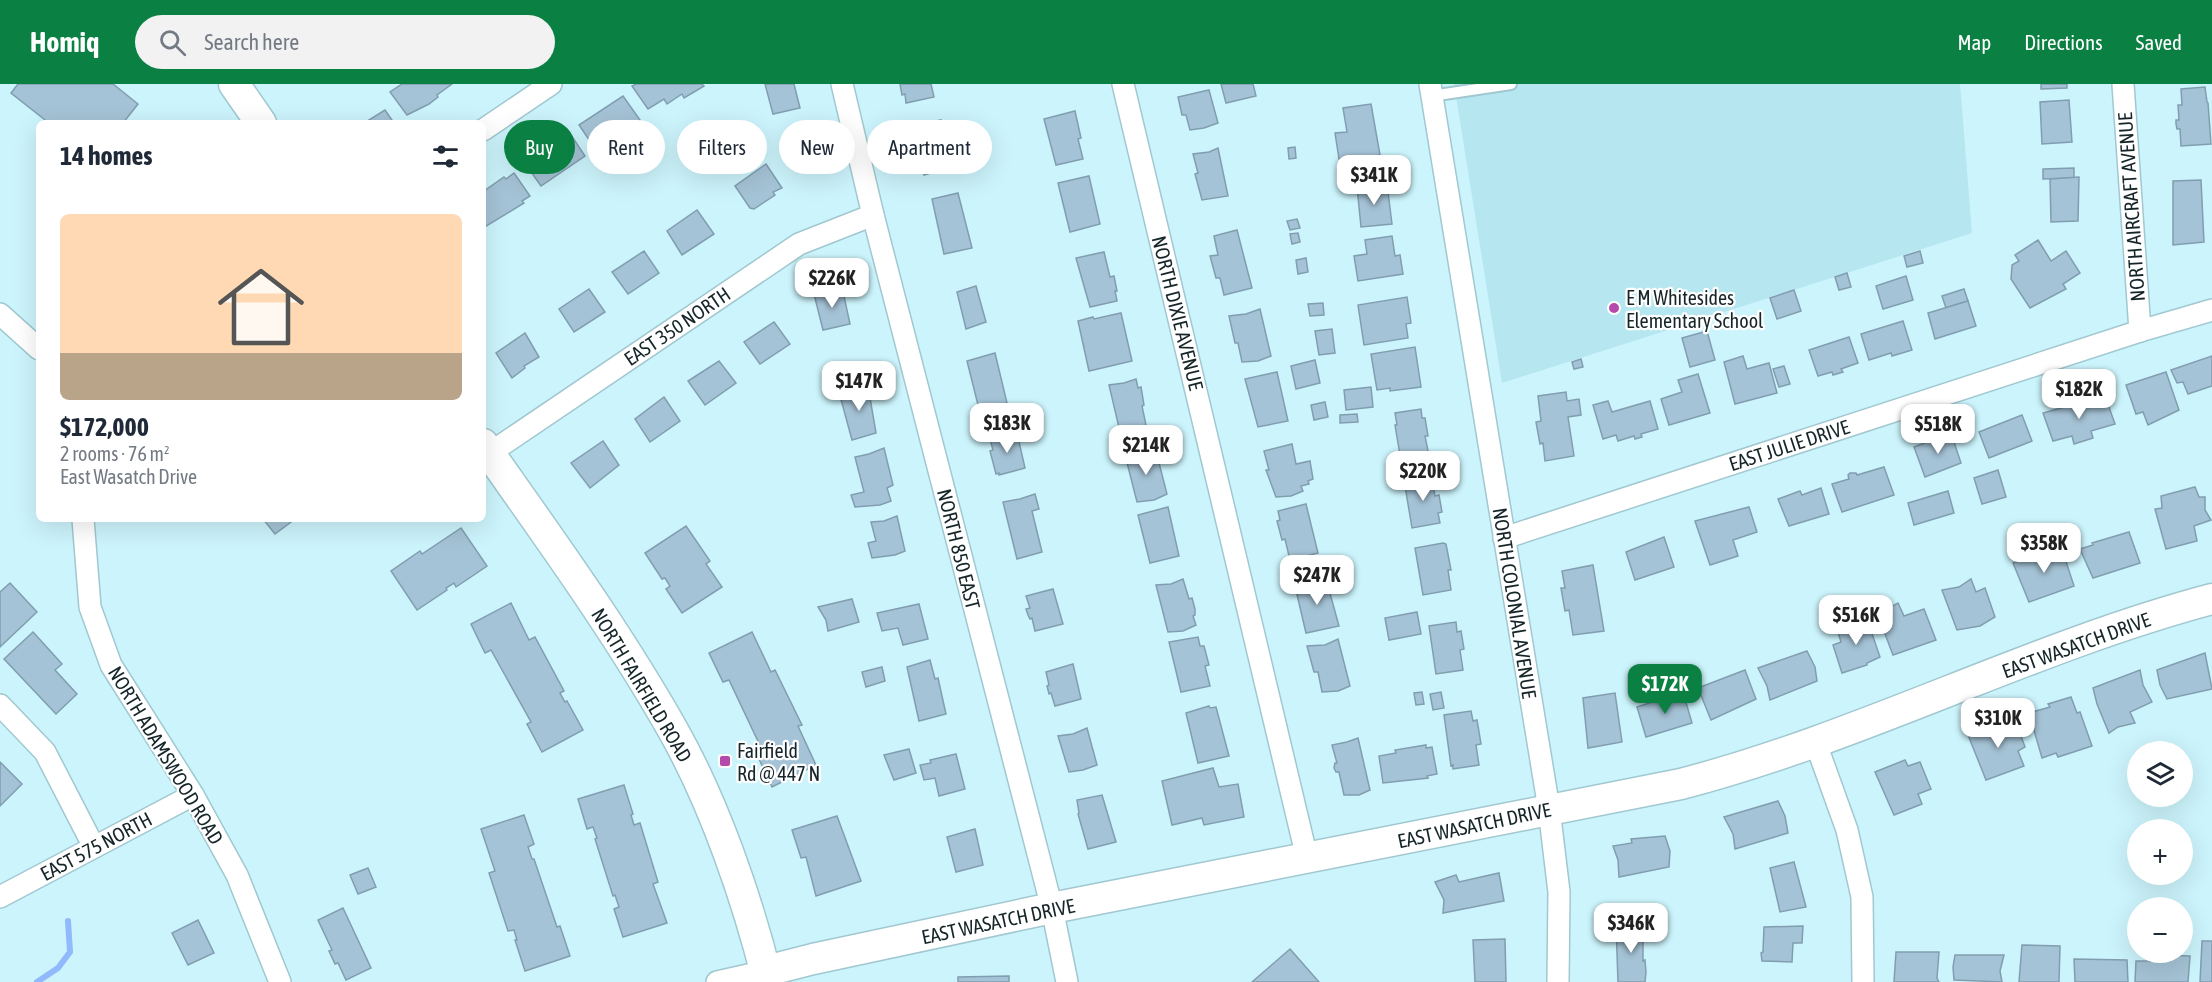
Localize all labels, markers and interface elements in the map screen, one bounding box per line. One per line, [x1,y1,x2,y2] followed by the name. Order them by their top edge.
[135,15,555,69] search box
[30,26,99,58] text: Homiq
[156,26,189,59] icon: search
[204,29,299,55] text: Search here
[1957,30,1991,54] text: Map
[2024,30,2103,54] text: Directions
[2136,30,2182,54] text: Saved
[2113,111,2149,302] street label: NORTH AIRCRAFT AVENUE
[504,120,575,174] chip: Buy
[587,120,665,174] chip: Rent
[677,120,767,174] chip: Filters
[779,120,855,174] chip: New
[867,120,992,174] chip: Apartment
[429,140,462,173] icon: filters
[60,141,153,171] text: 14 homes
[1332,155,1416,206] pin: $341K
[1351,163,1397,186] text: $341K
[1148,234,1208,393] street label: NORTH DIXIE AVENUE
[207,253,315,361] icon: home
[790,258,874,309] pin: $226K
[809,266,855,289] text: $226K
[620,282,734,370] street label: EAST 350 NORTH
[1626,286,1764,332] place label: E M Whitesides Elementary School
[1607,301,1621,315] marker: E M Whitesides Elementary School
[817,361,901,412] pin: $147K
[836,369,882,392] text: $147K
[2037,369,2121,420] pin: $182K
[2056,377,2102,400] text: $182K
[965,403,1049,454] pin: $183K
[1896,404,1980,455] pin: $518K
[984,411,1030,434] text: $183K
[60,412,149,442] text: $172,000
[1915,412,1961,435] text: $518K
[1726,415,1853,475] street label: EAST JULIE DRIVE
[1104,425,1188,476] pin: $214K
[1123,433,1169,456] text: $214K
[60,442,170,465] text: 2 rooms · 76 m²
[1381,451,1465,502] pin: $220K
[1400,459,1446,482] text: $220K
[60,465,197,488] text: East Wasatch Drive
[933,487,985,612] street label: NORTH 850 EAST
[1489,506,1542,701] street label: NORTH COLONIAL AVENUE
[2002,523,2086,574] pin: $358K
[2021,531,2067,554] text: $358K
[1275,555,1359,606] pin: $247K
[1294,563,1340,586] text: $247K
[1814,595,1898,646] pin: $516K
[1833,603,1879,626] text: $516K
[587,604,697,766] street label: NORTH FAIRFIELD ROAD
[1999,607,2154,682] street label: EAST WASATCH DRIVE
[104,662,228,848] street label: NORTH ADAMSWOOD ROAD
[1623,664,1707,715] pin: $172K
[1642,672,1688,695] text: $172K
[1956,698,2040,749] pin: $310K
[1975,706,2021,729] text: $310K
[737,739,820,785] place label: Fairfield Rd @ 447 N
[2127,741,2193,963] map controls
[2127,741,2193,807] button: layers
[718,754,732,768] marker: Fairfield Rd @ 447 N
[1395,797,1553,852] street label: EAST WASATCH DRIVE
[36,807,156,885] street label: EAST 575 NORTH
[2127,819,2193,885] button: +
[919,893,1077,948] street label: EAST WASATCH DRIVE
[2127,897,2193,963] button: −
[1589,903,1673,954] pin: $346K
[1608,911,1654,934] text: $346K

